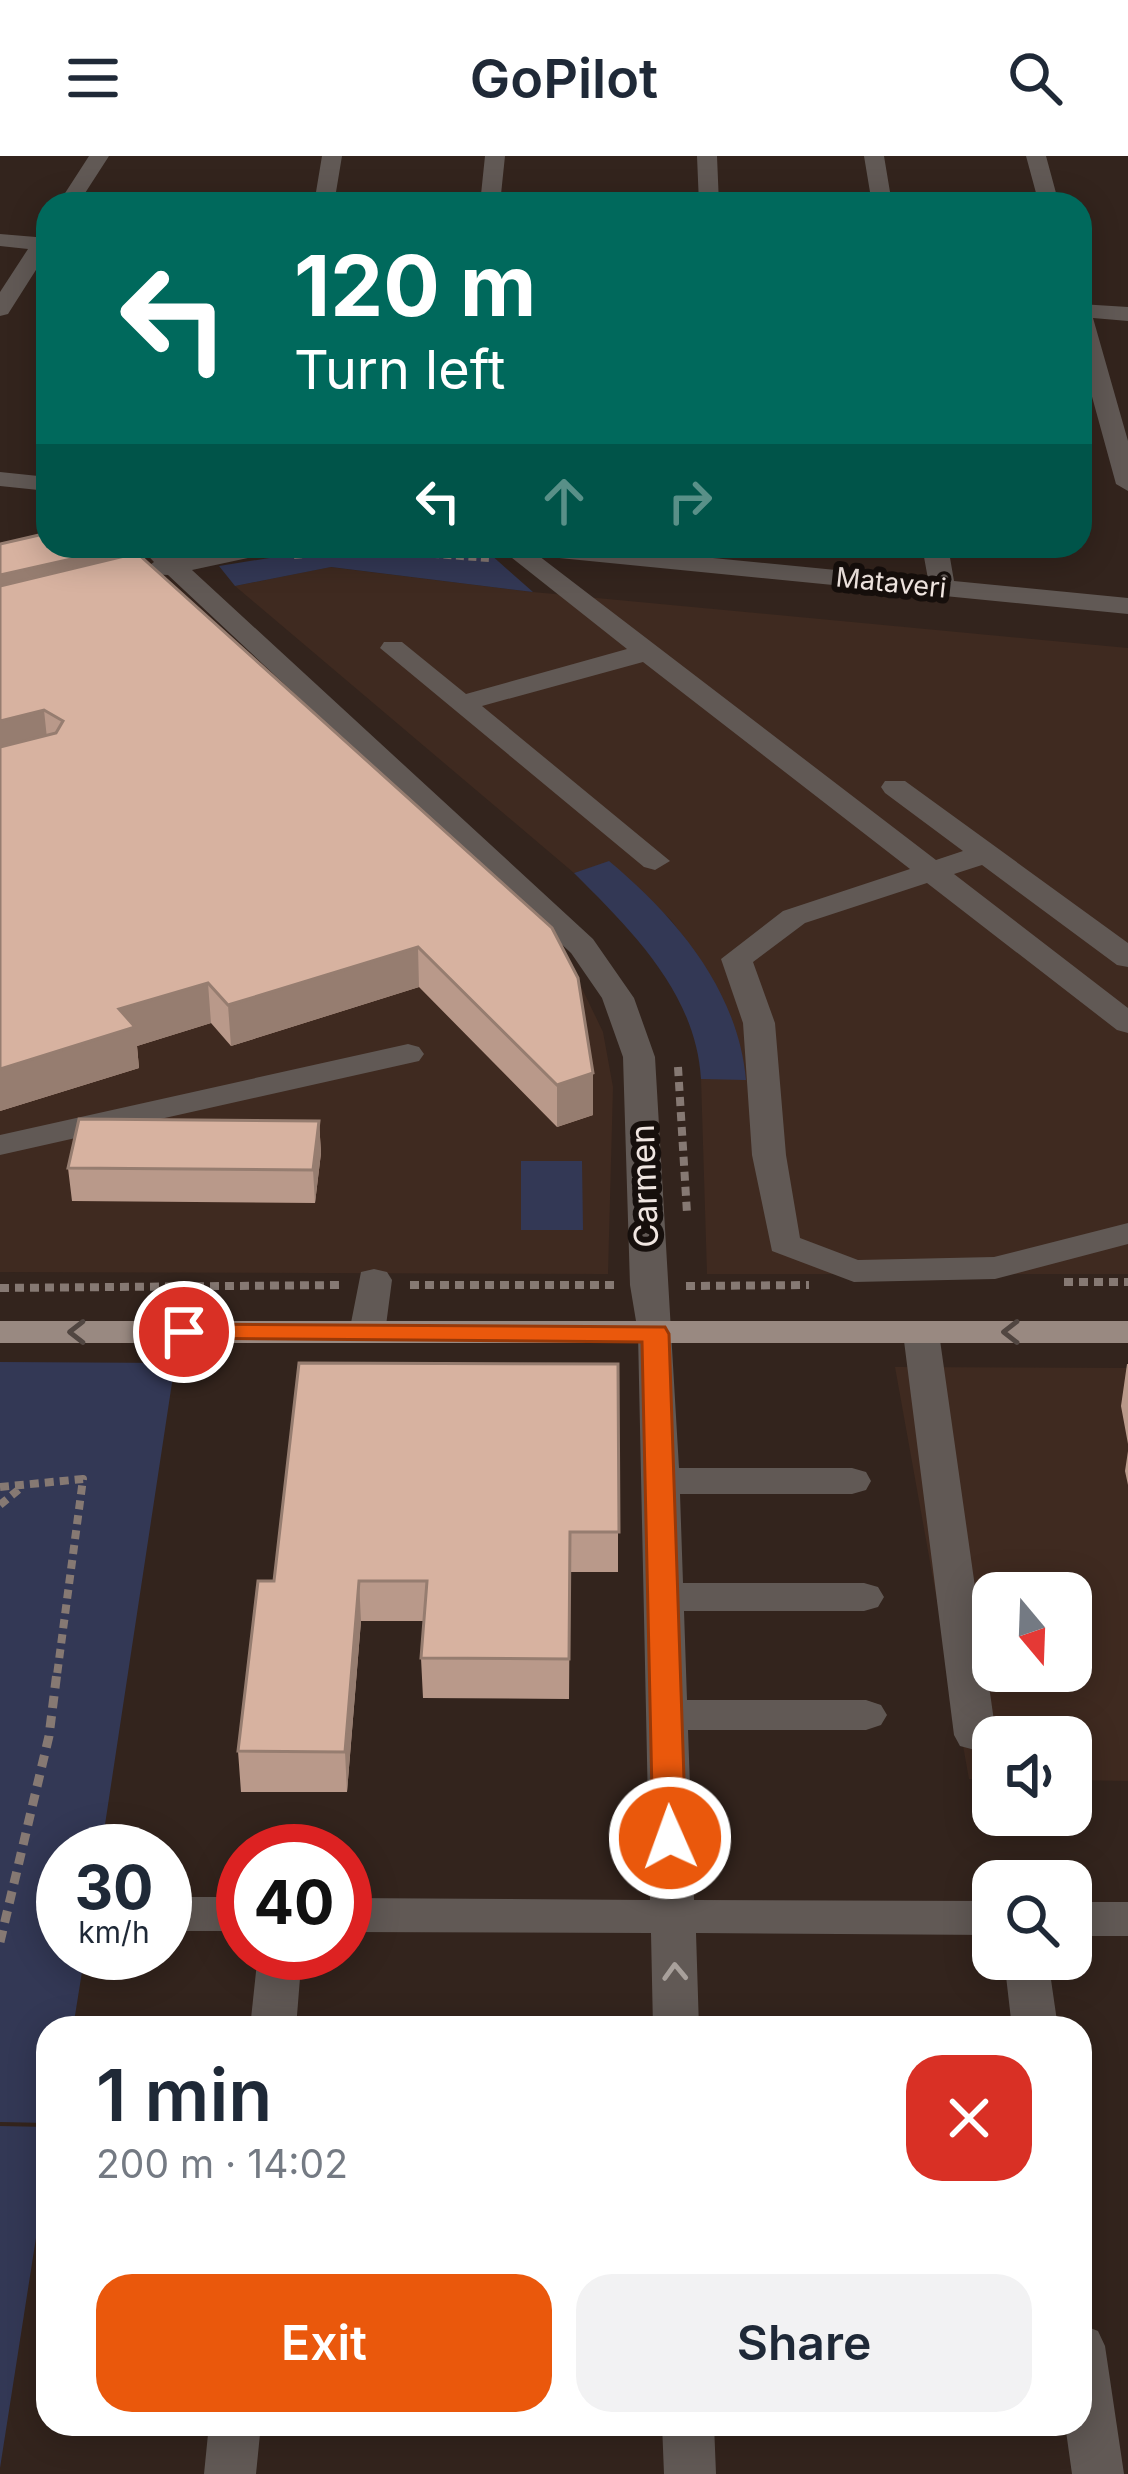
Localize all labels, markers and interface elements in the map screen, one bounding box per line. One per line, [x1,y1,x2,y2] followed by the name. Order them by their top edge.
[60,45,126,111] icon: menu
[1002,45,1068,111] icon: search
[470,46,658,111] text: GoPilot
[294,235,536,336] text: 120 m
[96,240,252,396] icon: left
[294,337,505,402] text: Turn left
[405,468,471,534] icon: left
[531,468,597,534] icon: ahead
[657,468,723,534] icon: right
[834,560,948,605] street label: Mataveri
[622,1124,666,1248] street label: Carmen
[133,1281,235,1383] pin
[151,1299,217,1365] icon: arrive
[67,1319,85,1345] one-way arrow
[1001,1319,1020,1345] one-way arrow
[972,1572,1092,1692] north arrow
[972,1572,1092,1980] map controls
[972,1716,1092,1836] button: sound
[607,1775,733,1901] position arrow
[216,1824,372,1980] speed limit sign: 40
[74,1851,154,1923] text: 30
[972,1860,1092,1980] button: search
[78,1914,150,1950] text: km/h
[662,1962,688,1981] one-way arrow
[96,2051,272,2138] text: 1 min
[906,2055,1032,2181] button: close
[96,2140,348,2187] text: 200 m · 14:02
[96,2274,552,2412] button: Exit
[576,2274,1032,2412] button: Share

